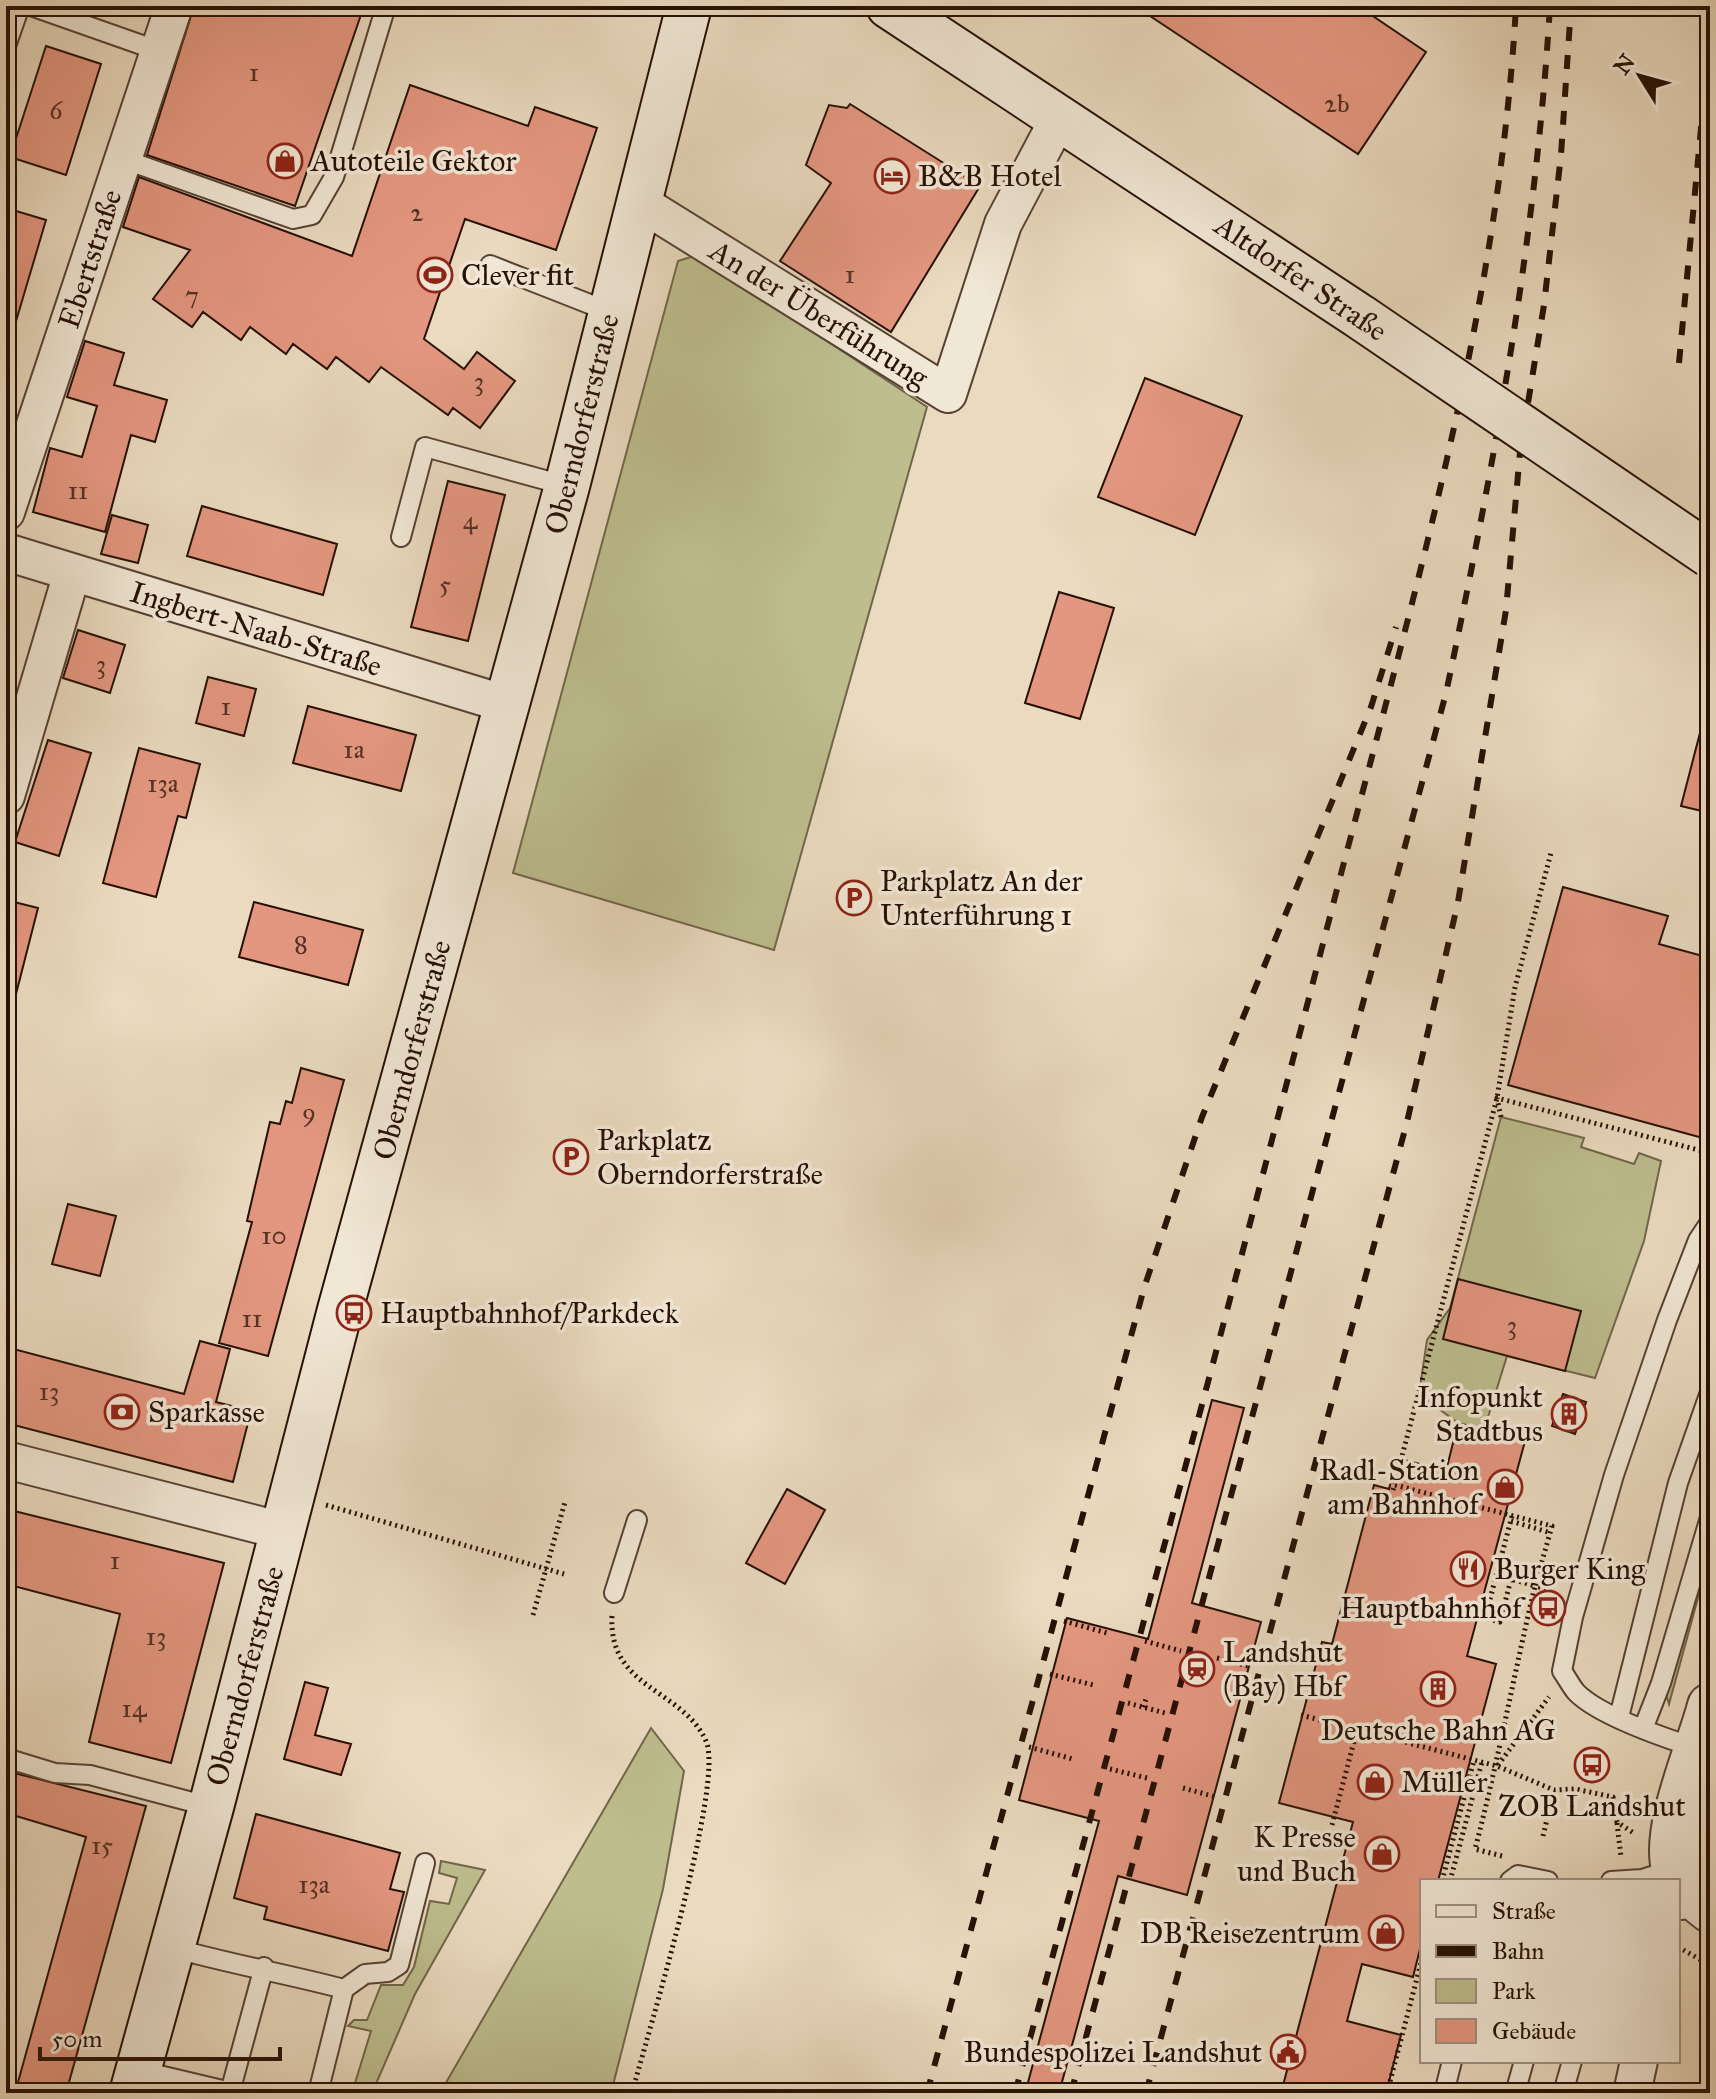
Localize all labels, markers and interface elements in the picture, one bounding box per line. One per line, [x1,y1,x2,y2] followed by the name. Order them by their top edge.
[1600,36,1680,116] north arrow
[1608,48,1641,80] text: N
[249,56,259,88] house number: 1
[1324,87,1350,119] house number: 2b
[49,94,63,126] house number: 6
[266,142,304,180] shop icon: Autoteile Gektor
[309,143,517,179] place label: Autoteile Gektor
[873,157,911,195] hotel icon: B&B Hotel
[918,158,1063,194] place label: B&B Hotel
[51,185,129,333] street label: Ebertstraße
[411,196,424,228] house number: 2
[1206,206,1394,349] street label: Altdorfer Straße
[701,231,936,396] street label: An der Überführung
[416,256,454,294] sports icon: Clever fit
[461,257,574,293] place label: Clever fit
[845,258,855,290] house number: 1
[185,279,199,311] house number: 7
[537,310,627,538] street label: Oberndorferstraße
[474,365,484,397] house number: 3
[68,474,88,506] house number: 11
[463,504,478,536] house number: 4
[439,568,451,600] house number: 5
[126,574,386,684] street label: Ingbert-Naab-Straße
[96,648,106,680] house number: 3
[221,690,231,722] house number: 1
[343,733,365,765] house number: 1a
[147,767,179,799] house number: 13a
[880,863,1083,933] place label: Parkplatz An der Unterführung 1
[835,879,873,917] parking icon: Parkplatz An der Unterführung 1
[294,928,308,960] house number: 8
[365,936,459,1164] street label: Oberndorferstraße
[302,1096,316,1128] house number: 9
[597,1122,823,1192] place label: Parkplatz Oberndorferstraße
[552,1138,590,1176] parking icon: Parkplatz Oberndorferstraße
[261,1219,287,1251] house number: 10
[335,1294,373,1332] bus stop icon: Hauptbahnhof/Parkdeck
[380,1295,679,1331] place label: Hauptbahnhof/Parkdeck
[242,1302,262,1334] house number: 11
[1507,1309,1517,1341] house number: 3
[39,1375,59,1407] house number: 13
[1417,1379,1543,1449] place label: Infopunkt Stadtbus
[103,1393,141,1431] bank icon: Sparkasse
[148,1394,265,1430] place label: Sparkasse
[1550,1395,1588,1433] building icon: Infopunkt Stadtbus
[1319,1452,1484,1522] place label: Radl-Station am Bahnhof
[1486,1468,1524,1506] shop icon: Radl-Station am Bahnhof
[110,1544,120,1576] house number: 1
[1449,1550,1487,1588] restaurant icon: Burger King
[1494,1551,1646,1587] place label: Burger King
[198,1562,292,1790] street label: Oberndorferstraße
[1529,1589,1567,1627] bus stop icon: Hauptbahnhof
[1340,1590,1527,1626] place label: Hauptbahnhof
[146,1620,166,1652] house number: 13
[1223,1634,1348,1705] place label: Landshut (Bay) Hbf
[1178,1650,1216,1688] station icon: Landshut (Bay) Hbf
[1419,1670,1457,1708] building icon: Deutsche Bahn AG
[122,1692,147,1724] house number: 14
[1320,1712,1556,1748] place label: Deutsche Bahn AG
[1573,1746,1611,1784] bus stop icon: ZOB Landshut
[1356,1763,1394,1801] shop icon: Müller
[1401,1764,1488,1800] place label: Müller
[1498,1788,1686,1824] place label: ZOB Landshut
[1237,1819,1356,1889] place label: K Presse und Buch
[91,1829,113,1861] house number: 15
[1363,1835,1401,1873] shop icon: K Presse und Buch
[298,1868,330,1900] house number: 13a
[1420,1879,1680,2063] legend
[1492,1896,1556,1926] text: Straße
[1367,1914,1405,1952] shop icon: DB Reisezentrum
[1140,1915,1360,1951] place label: DB Reisezentrum
[1492,1936,1544,1966] text: Bahn
[1492,1976,1536,2006] text: Park
[40,2011,280,2061] scale bar
[1492,2016,1576,2046] text: Gebäude
[52,2024,102,2054] text: 50 m
[1269,2033,1307,2071] public building icon: Bundespolizei Landshut
[964,2034,1262,2070] place label: Bundespolizei Landshut

